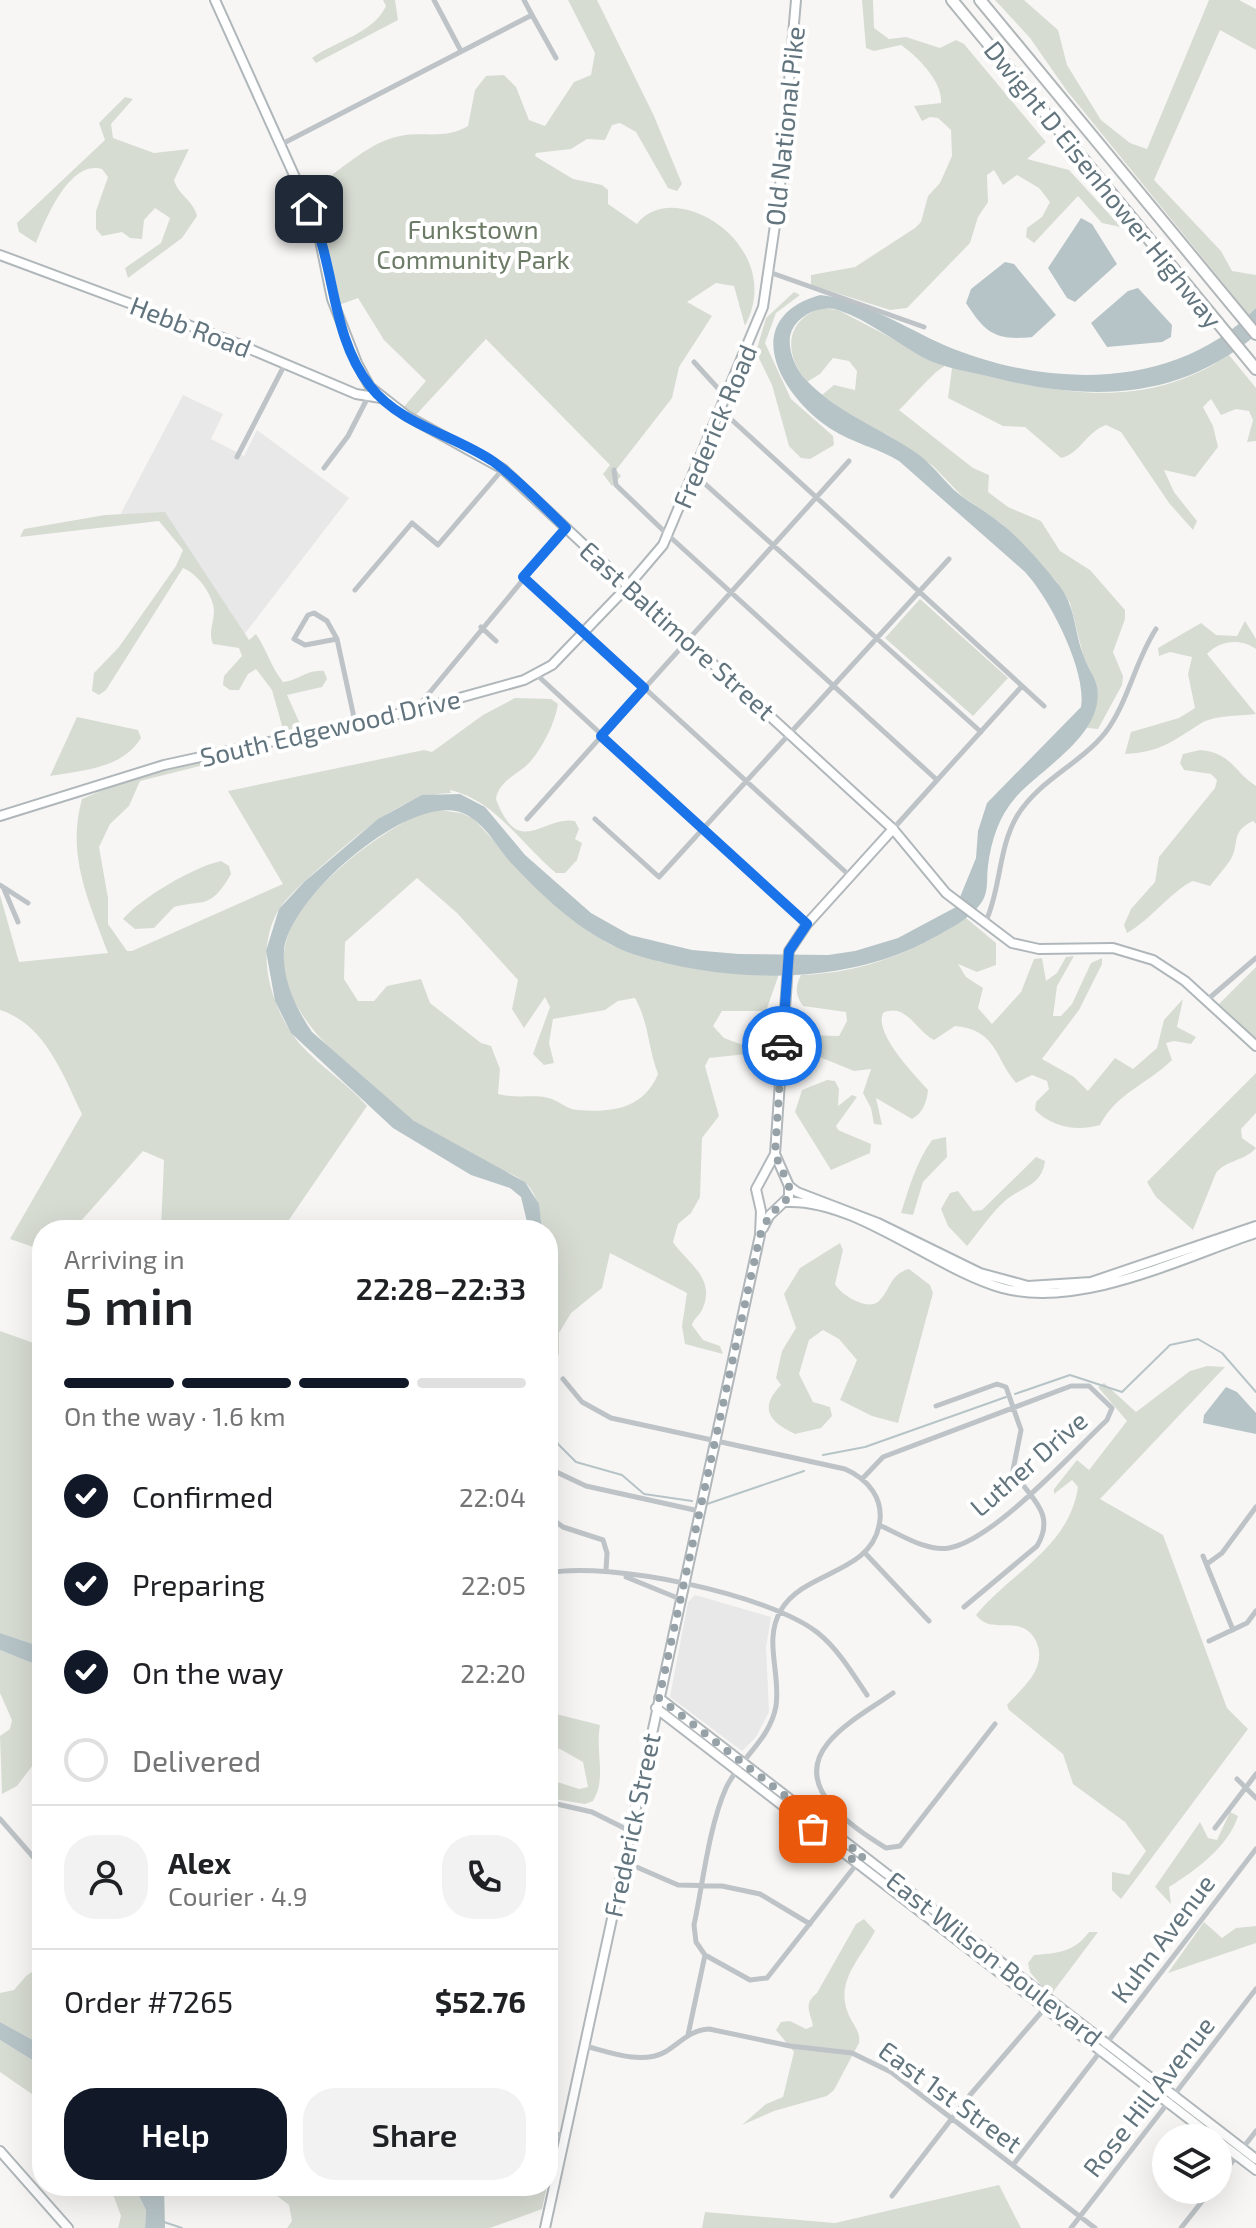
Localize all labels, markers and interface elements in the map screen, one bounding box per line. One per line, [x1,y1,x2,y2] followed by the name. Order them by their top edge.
[758,25,810,227] street label: Old National Pike
[979,34,1230,334] street label: Dwight D Eisenhower Highway
[275,175,343,243] pin
[287,187,331,231] icon: home
[376,213,570,274] park label: Funkstown Community Park
[126,289,256,363] street label: Hebb Road
[666,340,762,512] street label: Frederick Road
[574,534,782,726] street label: East Baltimore Street
[197,682,463,772] street label: South Edgewood Drive
[742,1006,822,1086] courier
[760,1024,804,1068] icon: car
[64,1243,185,1274] text: Arriving in
[356,1270,526,1306] text: 22:28–22:33
[64,1273,194,1335] text: 5 min
[64,1400,286,1431] text: On the way · 1.6 km
[963,1404,1093,1522] street label: Luther Drive
[64,1474,108,1518] icon: check
[132,1478,273,1514] text: Confirmed
[459,1481,526,1512] text: 22:04
[64,1562,108,1606] icon: check
[132,1566,265,1602] text: Preparing
[461,1569,526,1600] text: 22:05
[64,1650,108,1694] icon: check
[132,1654,284,1690] text: On the way
[460,1657,526,1688] text: 22:20
[596,1730,666,1920] street label: Frederick Street
[132,1742,261,1778] text: Delivered
[779,1795,847,1863] pin
[791,1807,835,1851] icon: bag
[64,1835,148,1919] button: person
[442,1835,526,1919] button: phone
[168,1844,231,1880] text: Alex
[881,1864,1109,2052] street label: East Wilson Boulevard
[1104,1868,1220,2008] street label: Kuhn Avenue
[168,1880,308,1911] text: Courier · 4.9
[64,1983,233,2019] text: Order #7265
[435,1983,526,2019] text: $52.76
[1076,2010,1220,2182] street label: Rose Hill Avenue
[873,2034,1029,2158] street label: East 1st Street
[64,2088,287,2180] button: Help
[303,2088,526,2180] button: Share
[1152,2124,1232,2204] map controls
[1152,2124,1232,2204] button: layers

